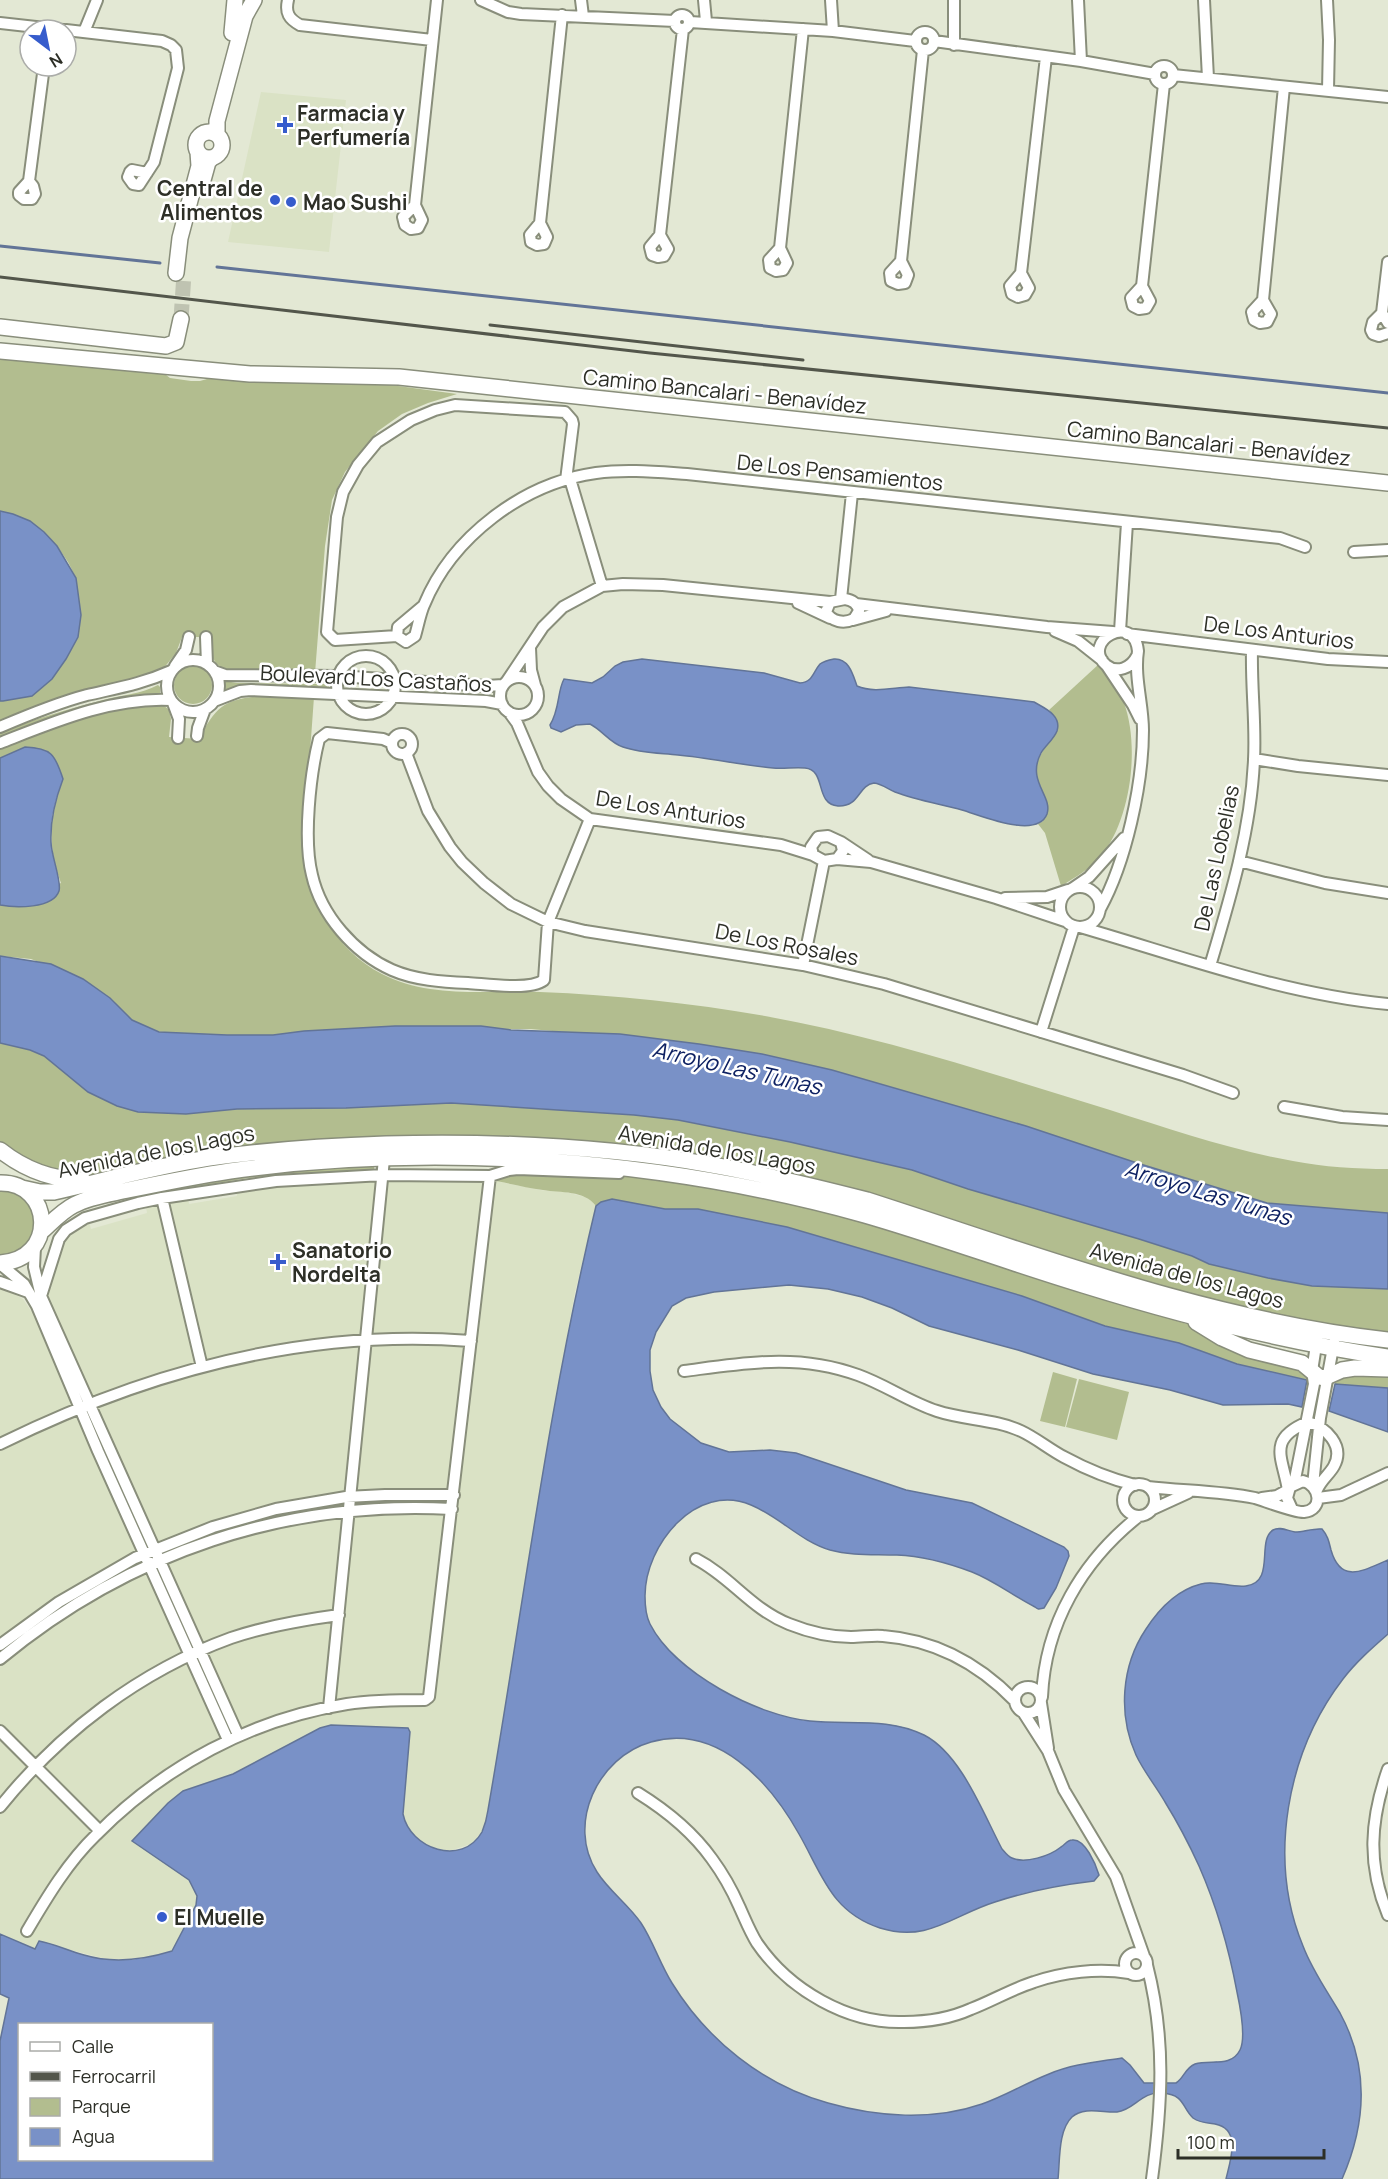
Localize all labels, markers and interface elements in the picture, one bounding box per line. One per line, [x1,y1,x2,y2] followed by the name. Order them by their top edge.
[18,18,78,78] north arrow
[45,48,67,73] text: N
[297,99,410,151] place label: Farmacia y Perfumería
[278,118,292,132] marker: Farmacia y Perfumería
[157,174,263,226] place label: Central de Alimentos
[303,188,408,216] place label: Mao Sushi
[268,193,282,207] marker: Central de Alimentos
[284,195,298,209] marker: Mao Sushi
[582,362,868,420] street label: Camino Bancalari - Benavídez
[1066,414,1352,472] street label: Camino Bancalari - Benavídez
[736,447,944,497] street label: De Los Pensamientos
[1202,609,1356,655] street label: De Los Anturios
[259,658,493,698] street label: Boulevard Los Castaños
[1187,782,1245,934] street label: De Las Lobelias
[594,783,748,835] street label: De Los Anturios
[713,916,861,972] street label: De Los Rosales
[650,1034,826,1102] water label: Arroyo Las Tunas
[55,1118,257,1184] street label: Avenida de los Lagos
[616,1118,818,1180] street label: Avenida de los Lagos
[1121,1154,1296,1233] water label: Arroyo Las Tunas
[292,1236,392,1288] place label: Sanatorio Nordelta
[1087,1236,1287,1314] street label: Avenida de los Lagos
[269,1253,287,1271] marker: Sanatorio Nordelta
[174,1903,265,1931] place label: El Muelle
[155,1910,169,1924] marker: El Muelle
[18,2023,213,2161] legend
[72,2034,114,2058] text: Calle
[72,2064,156,2088] text: Ferrocarril
[72,2094,131,2118] text: Parque
[1178,2122,1324,2160] scale bar
[72,2124,115,2148] text: Agua
[1187,2130,1235,2154] text: 100 m

